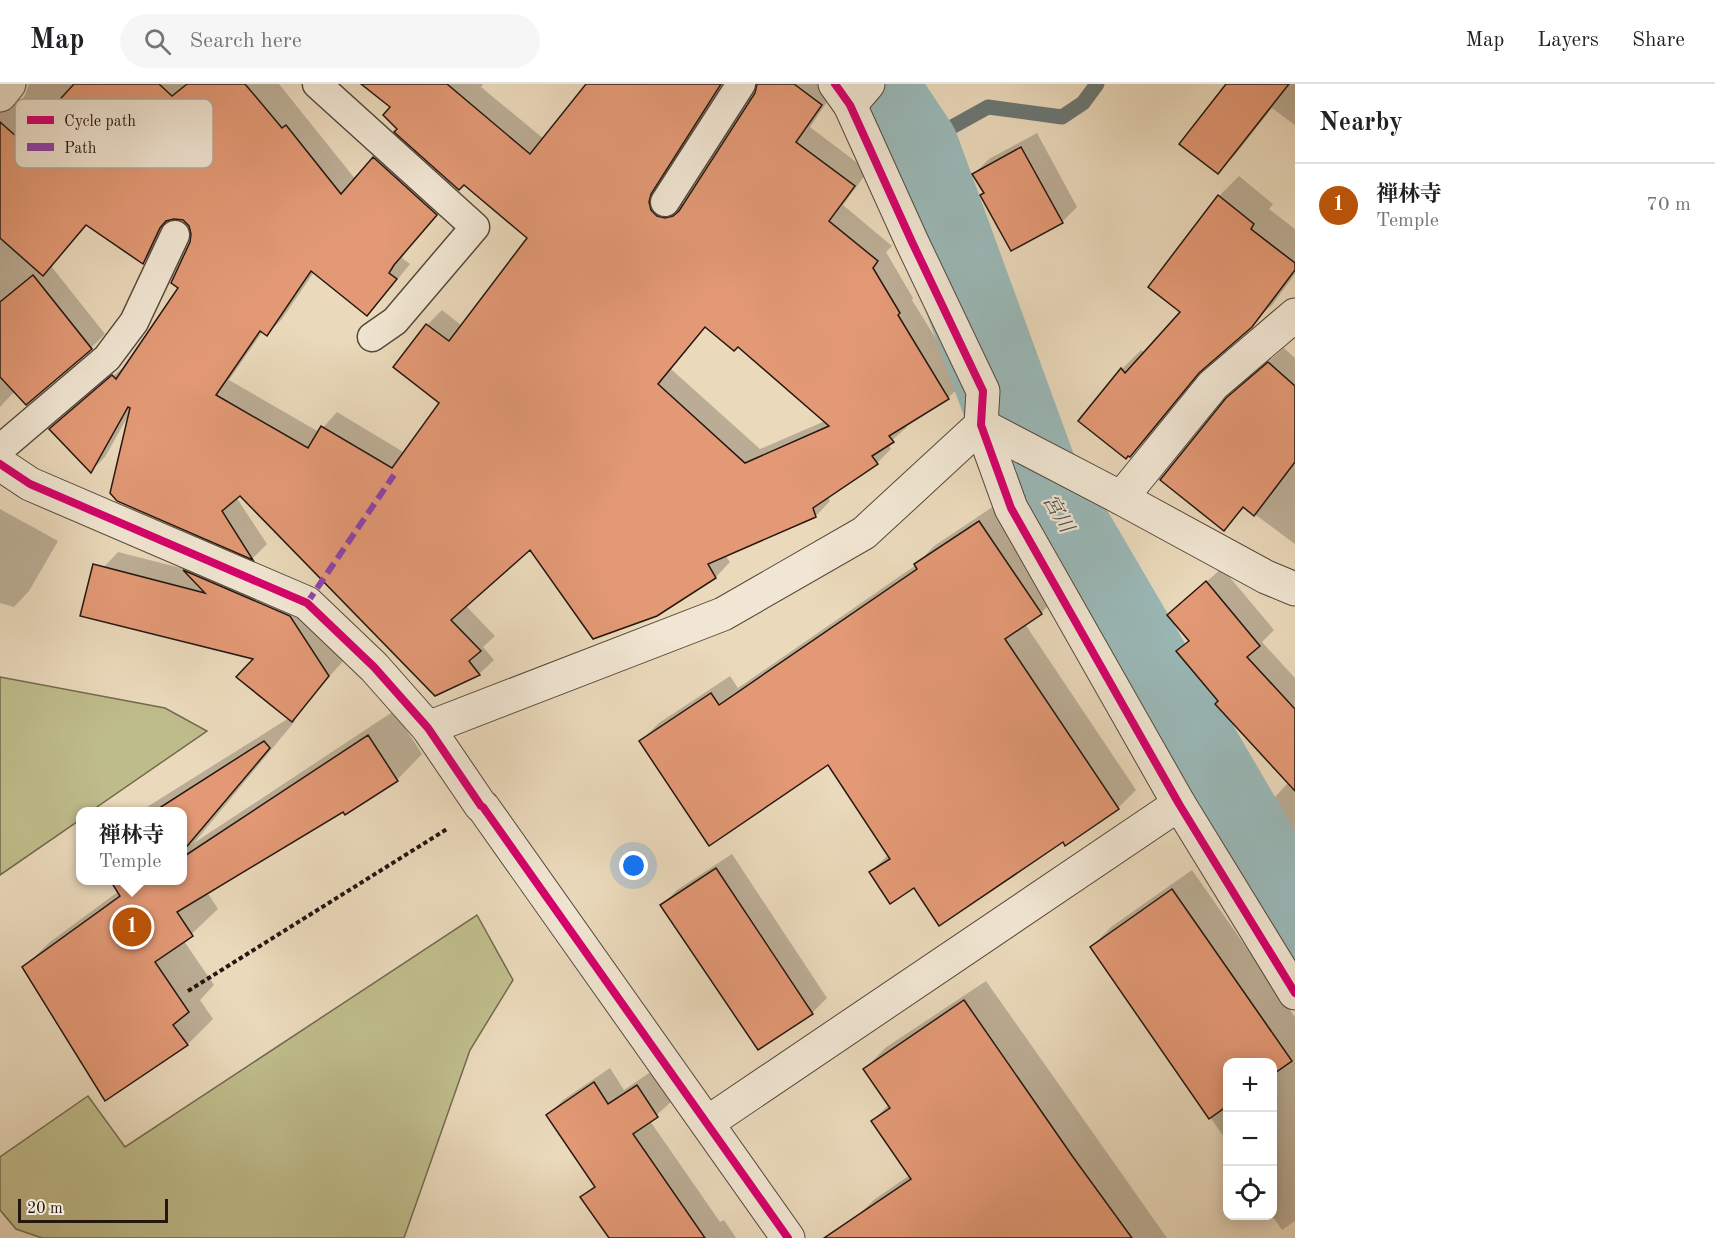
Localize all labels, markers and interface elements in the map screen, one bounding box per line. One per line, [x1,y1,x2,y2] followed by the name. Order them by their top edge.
[120,14,540,68] search box
[141,25,174,58] icon: search
[30,27,84,55] text: Map
[189,30,302,52] text: Search here
[1465,30,1504,51] text: Map
[1537,30,1599,51] text: Layers
[1632,30,1685,51] text: Share
[15,99,213,168] legend
[1319,110,1403,136] text: Nearby
[64,114,136,130] text: Cycle path
[64,141,97,157] text: Path
[1376,184,1442,206] text: 禅林寺
[1333,195,1344,215] text: 1
[1646,195,1691,215] text: 70 m
[1376,211,1439,231] text: Temple
[1038,491,1078,538] water label: 宮川
[76,807,187,885] popup
[98,825,165,847] text: 禅林寺
[619,851,648,880] your location
[98,852,161,872] text: Temple
[112,904,152,950] pin: 1
[1223,1058,1277,1220] map controls
[1223,1058,1277,1112] button: +
[1223,1112,1277,1166] button: −
[1223,1166,1277,1220] button: locate
[18,1196,168,1224] scale bar
[27,1201,63,1217] text: 20 m

